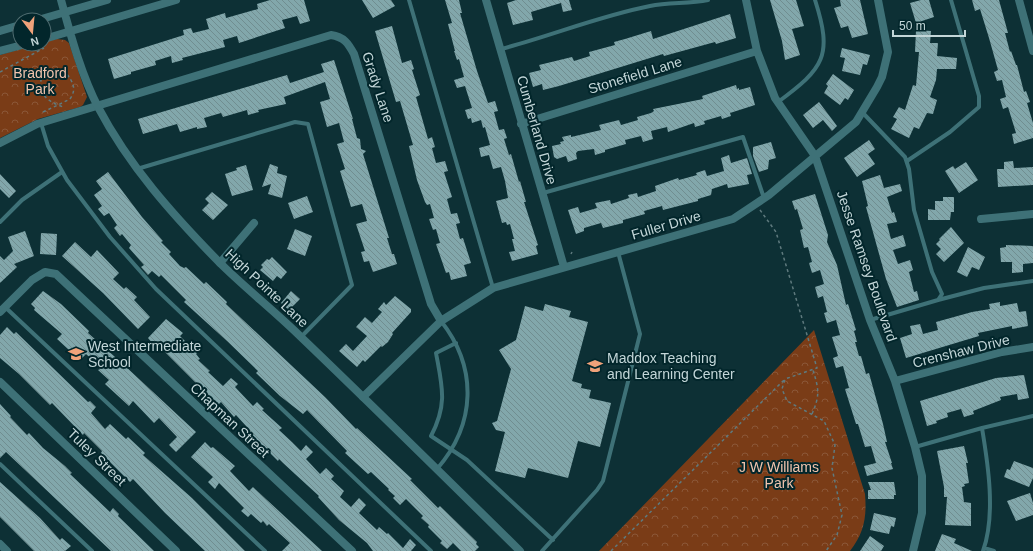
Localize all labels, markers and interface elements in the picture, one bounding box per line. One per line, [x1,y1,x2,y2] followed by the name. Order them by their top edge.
[12,12,52,52] north arrow
[893,12,965,38] scale bar
[899,19,926,33] text: 50 m
[29,35,40,48] text: N
[359,50,397,124] street label: Grady Lane
[586,53,684,97] street label: Stonefield Lane
[13,65,67,97] park label: Bradford Park
[514,74,560,187] street label: Cumberland Drive
[834,188,900,344] street label: Jesse Ramsey Boulevard
[629,207,703,243] street label: Fuller Drive
[222,246,312,331] street label: High Pointe Lane
[911,331,1011,371] street label: Crenshaw Drive
[88,338,202,370] place label: West Intermediate School
[67,345,85,363] school or university icon: West Intermediate School
[607,350,735,382] place label: Maddox Teaching and Learning Center
[586,357,604,375] school or university icon: Maddox Teaching and Learning Center
[187,379,273,461] street label: Chapman Street
[64,425,130,489] street label: Tuley Street
[739,459,819,491] park label: J W Williams Park

